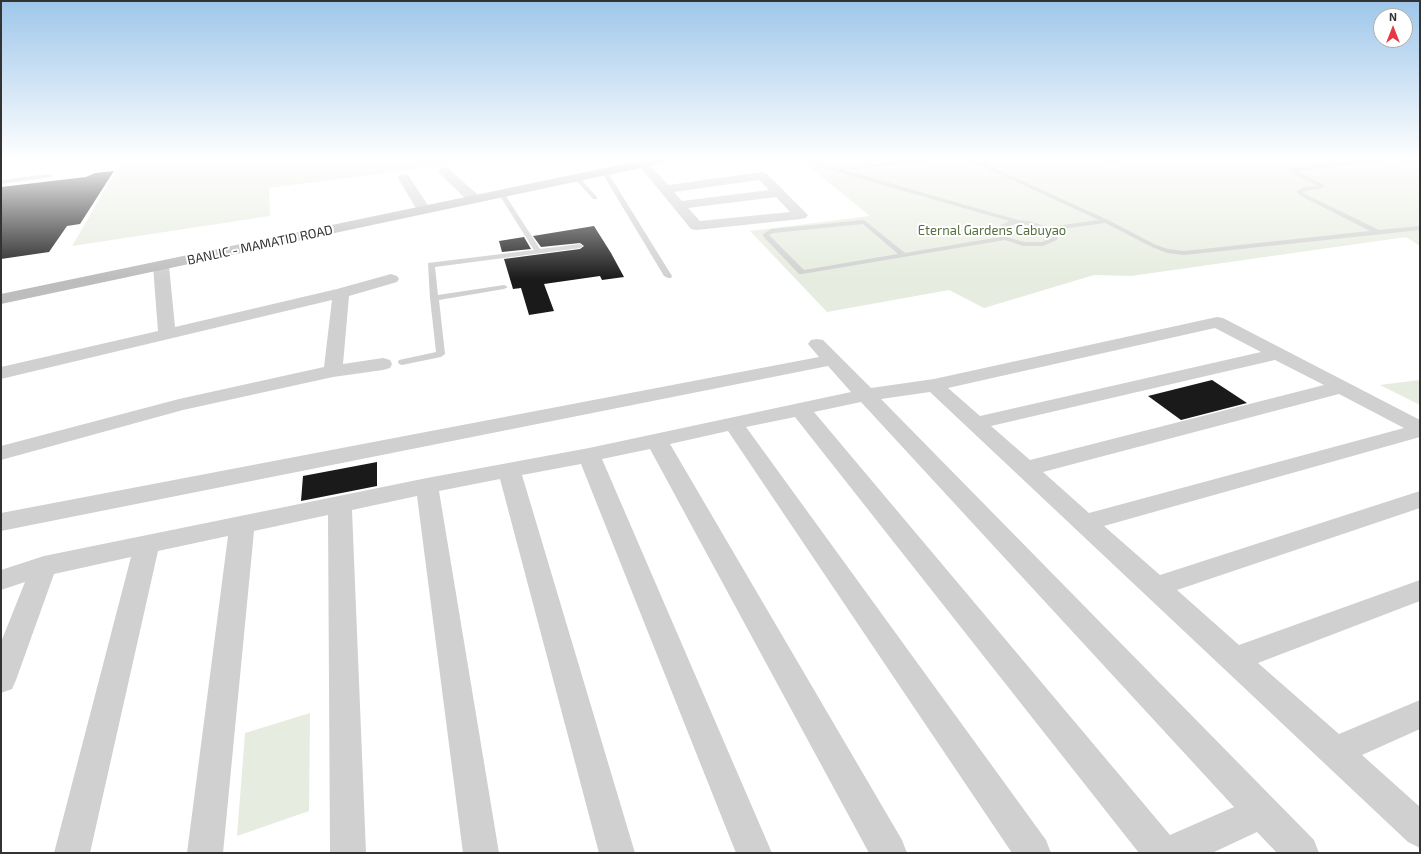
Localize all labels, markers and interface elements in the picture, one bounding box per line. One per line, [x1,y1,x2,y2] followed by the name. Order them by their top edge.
[1373,8,1413,48] north arrow
[1389,10,1397,23] text: N
[186,222,334,268] street label: BANLIC - MAMATID ROAD
[918,223,1066,239] park label: Eternal Gardens Cabuyao

